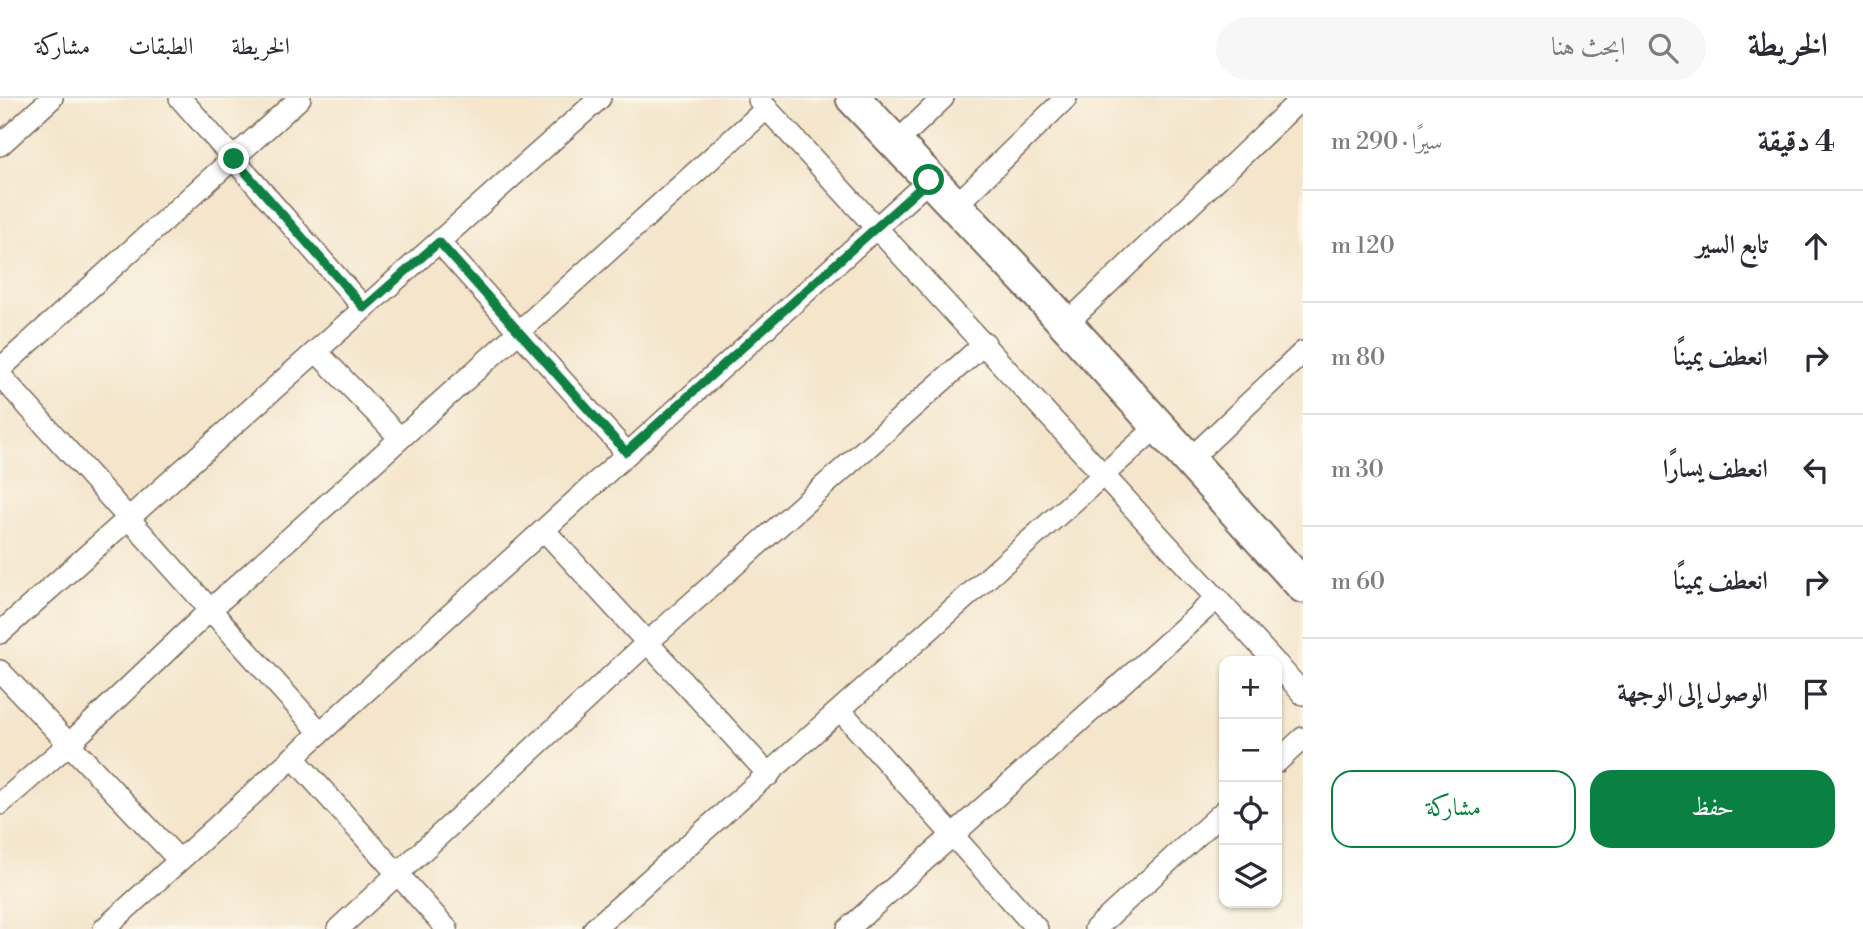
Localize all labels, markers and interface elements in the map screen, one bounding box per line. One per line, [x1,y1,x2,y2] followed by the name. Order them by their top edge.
[1216,17,1706,80] search box
[1748,26,1828,67] text: الخريطة
[1644,29,1682,67] icon: search
[1551,31,1626,63] text: ابحث هنا
[35,32,90,62] text: مشاركة
[128,32,194,62] text: الطبقات
[232,32,290,62] text: الخريطة
[1758,123,1835,161] text: 4 دقيقة
[1331,128,1442,156] text: سيرًا · 290 m
[218,143,249,174] route end
[913,164,944,195] route start
[1797,227,1835,265] icon: ahead
[1696,229,1768,261] text: تابع السير
[1331,232,1395,260] text: 120 m
[1797,339,1835,377] icon: right
[1673,341,1768,373] text: انعطف يمينًا
[1331,344,1385,372] text: 80 m
[1797,451,1835,489] icon: left
[1663,453,1768,485] text: انعطف يسارًا
[1331,456,1384,484] text: 30 m
[1797,563,1835,601] icon: right
[1673,565,1768,597] text: انعطف يمينًا
[1331,568,1385,596] text: 60 m
[1219,656,1282,908] map controls
[1219,656,1282,719] button: +
[1797,675,1835,713] icon: arrive
[1617,677,1768,709] text: الوصول إلى الوجهة
[1219,719,1282,782] button: −
[1331,770,1576,848] button: مشاركة
[1590,770,1835,848] button: حفظ
[1219,782,1282,845] button: locate
[1219,845,1282,908] button: layers

